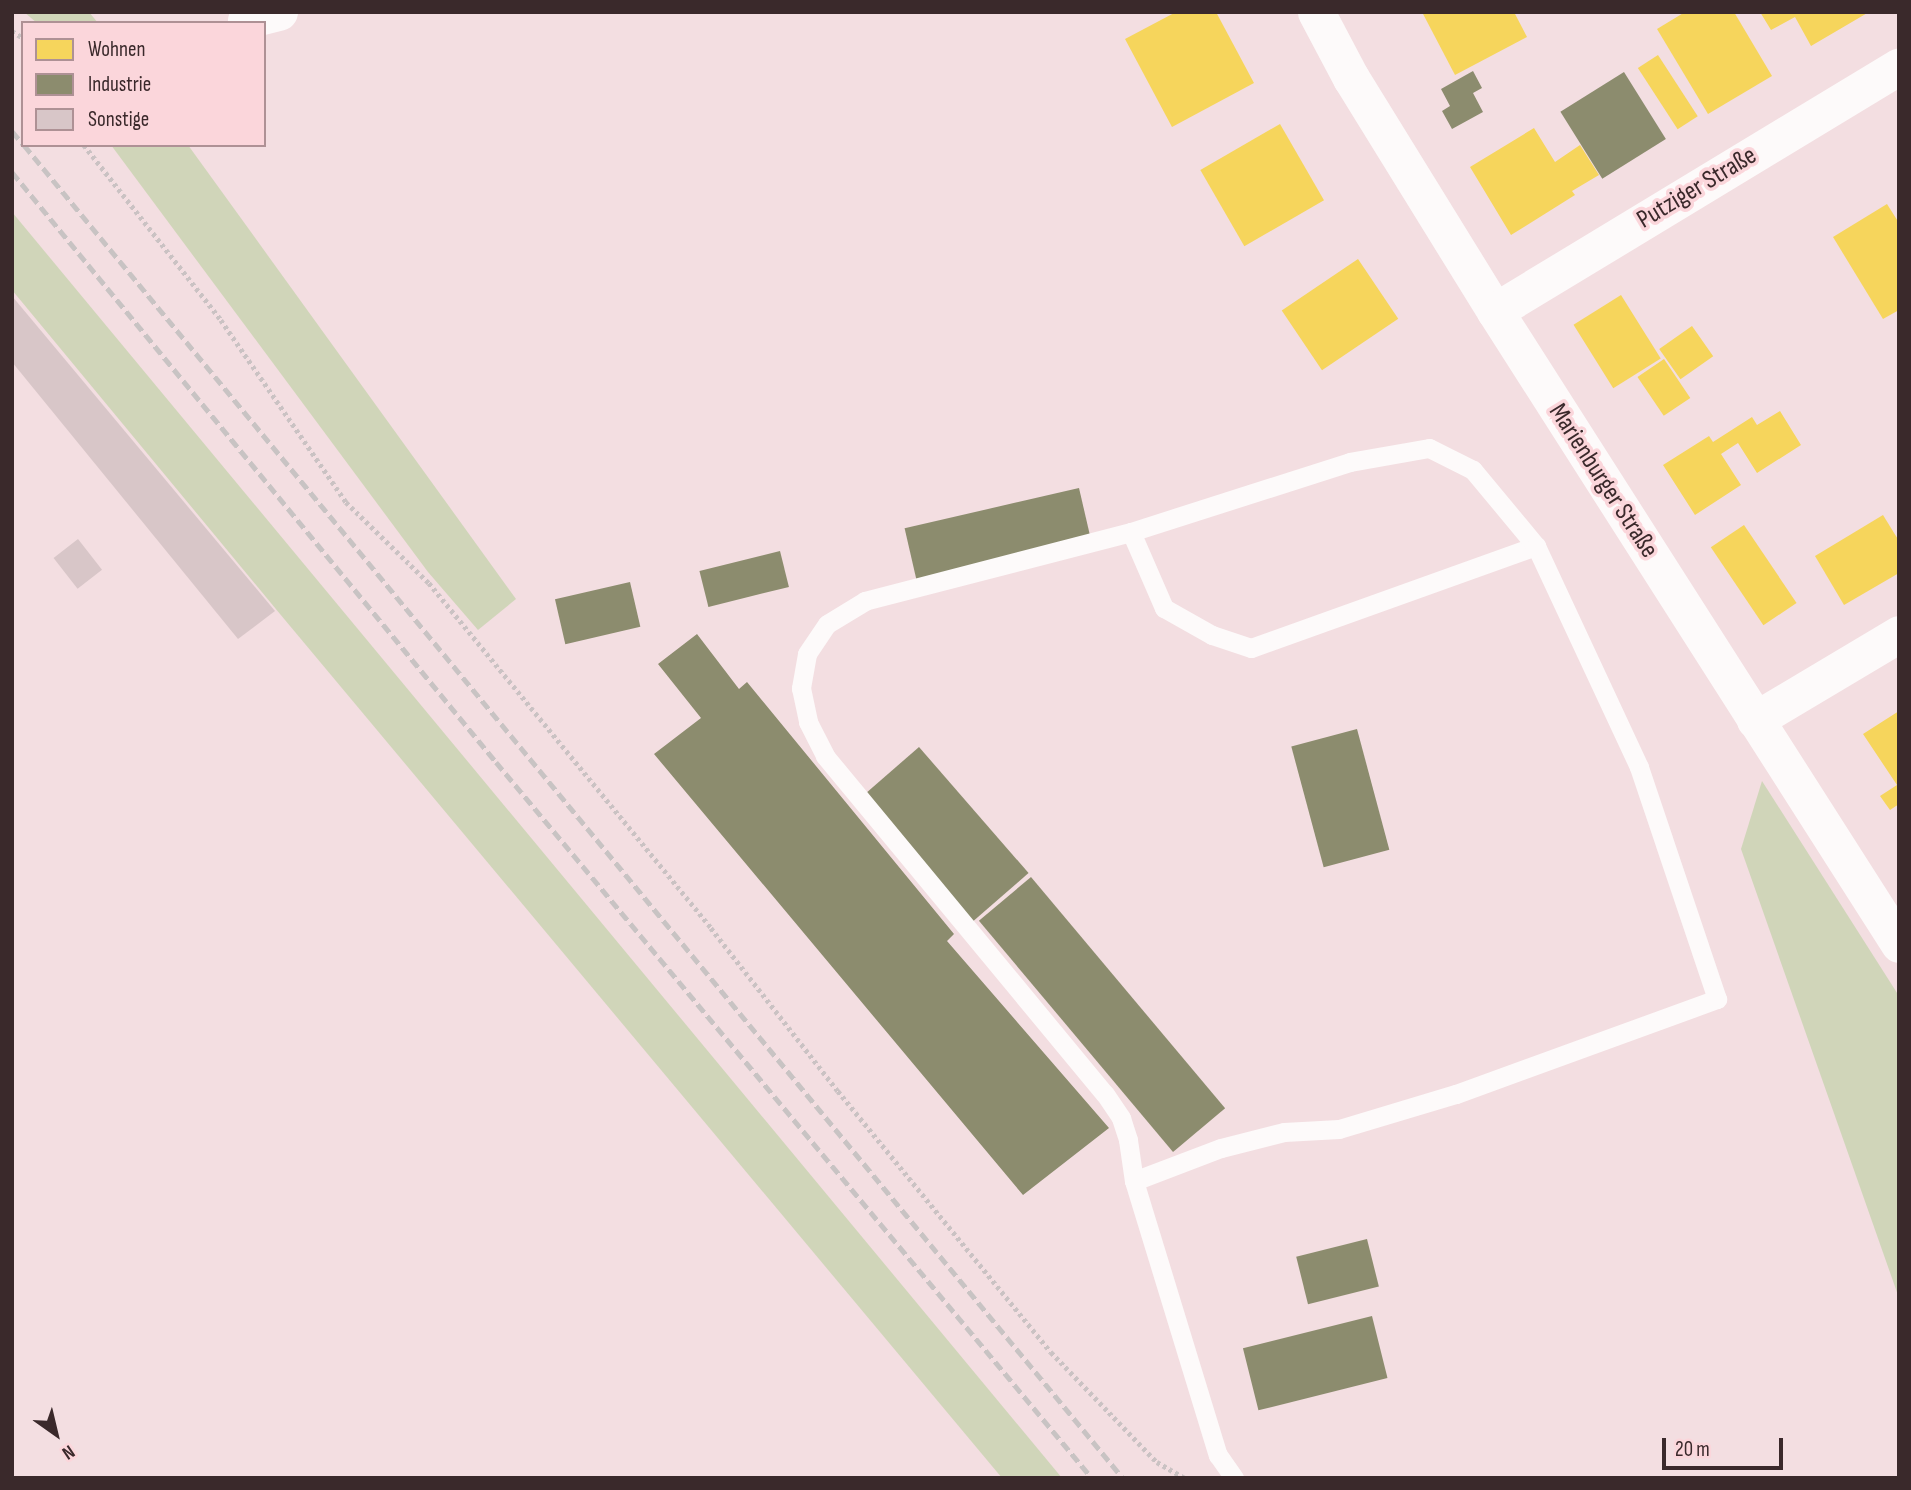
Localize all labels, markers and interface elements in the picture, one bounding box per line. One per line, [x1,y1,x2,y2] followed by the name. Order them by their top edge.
[21,21,266,147] legend
[88,37,145,62] text: Wohnen
[88,72,151,97] text: Industrie
[88,107,149,132] text: Sonstige
[1632,140,1762,236] street label: Putziger Straße
[1542,398,1664,564] street label: Marienburger Straße
[21,1399,91,1469] north arrow
[1666,1424,1787,1468] scale bar
[1675,1437,1710,1462] text: 20 m
[57,1439,79,1464] text: N

